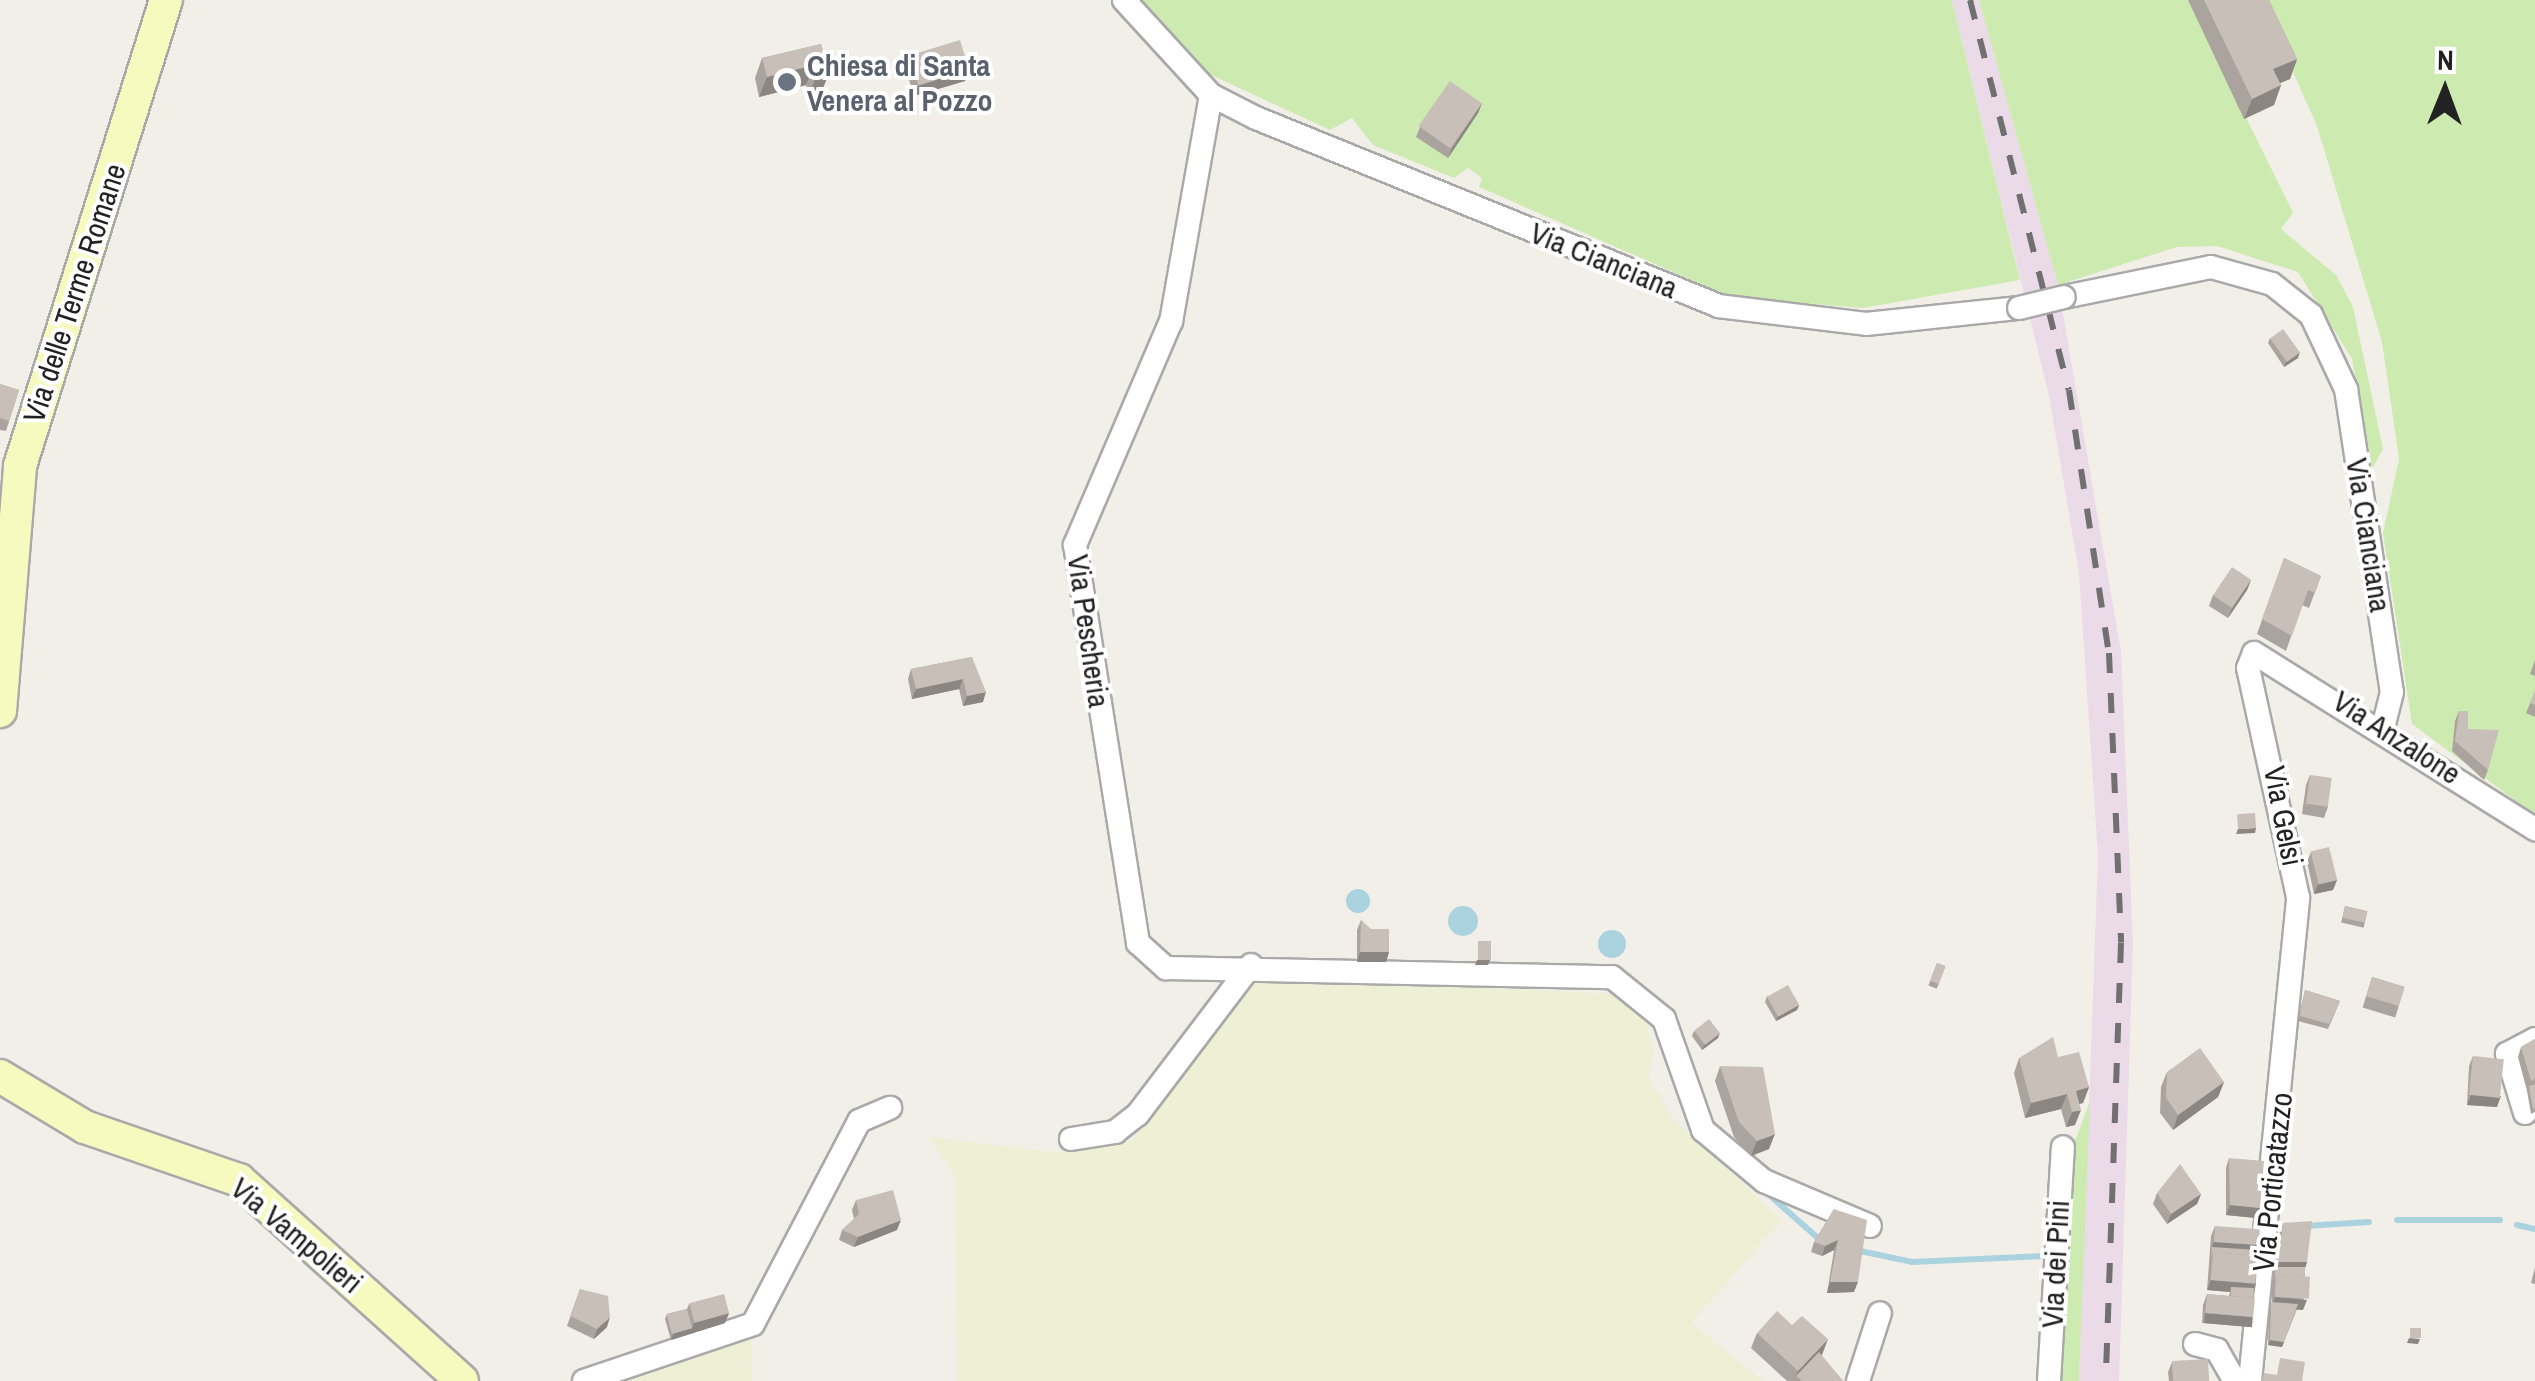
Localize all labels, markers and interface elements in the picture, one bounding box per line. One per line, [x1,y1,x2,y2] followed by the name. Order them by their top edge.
[2395,40,2495,140] north arrow
[2437,41,2454,79] text: N
[807,47,993,118] place label: Chiesa di Santa Venera al Pozzo
[776,71,798,93] marker: Chiesa di Santa Venera al Pozzo
[15,159,133,427] street label: Via delle Terme Romane
[1525,214,1683,306] street label: Via Cianciana
[2339,455,2399,615] street label: Via Cianciana
[1060,552,1118,710] street label: Via Pescheria
[2326,682,2468,792] street label: Via Anzalone
[2257,763,2311,869] street label: Via Gelsi
[2245,1091,2299,1273] street label: Via Porticatazzo
[224,1170,370,1300] street label: Via Vampolieri
[2034,1199,2076,1329] street label: Via dei Pini

